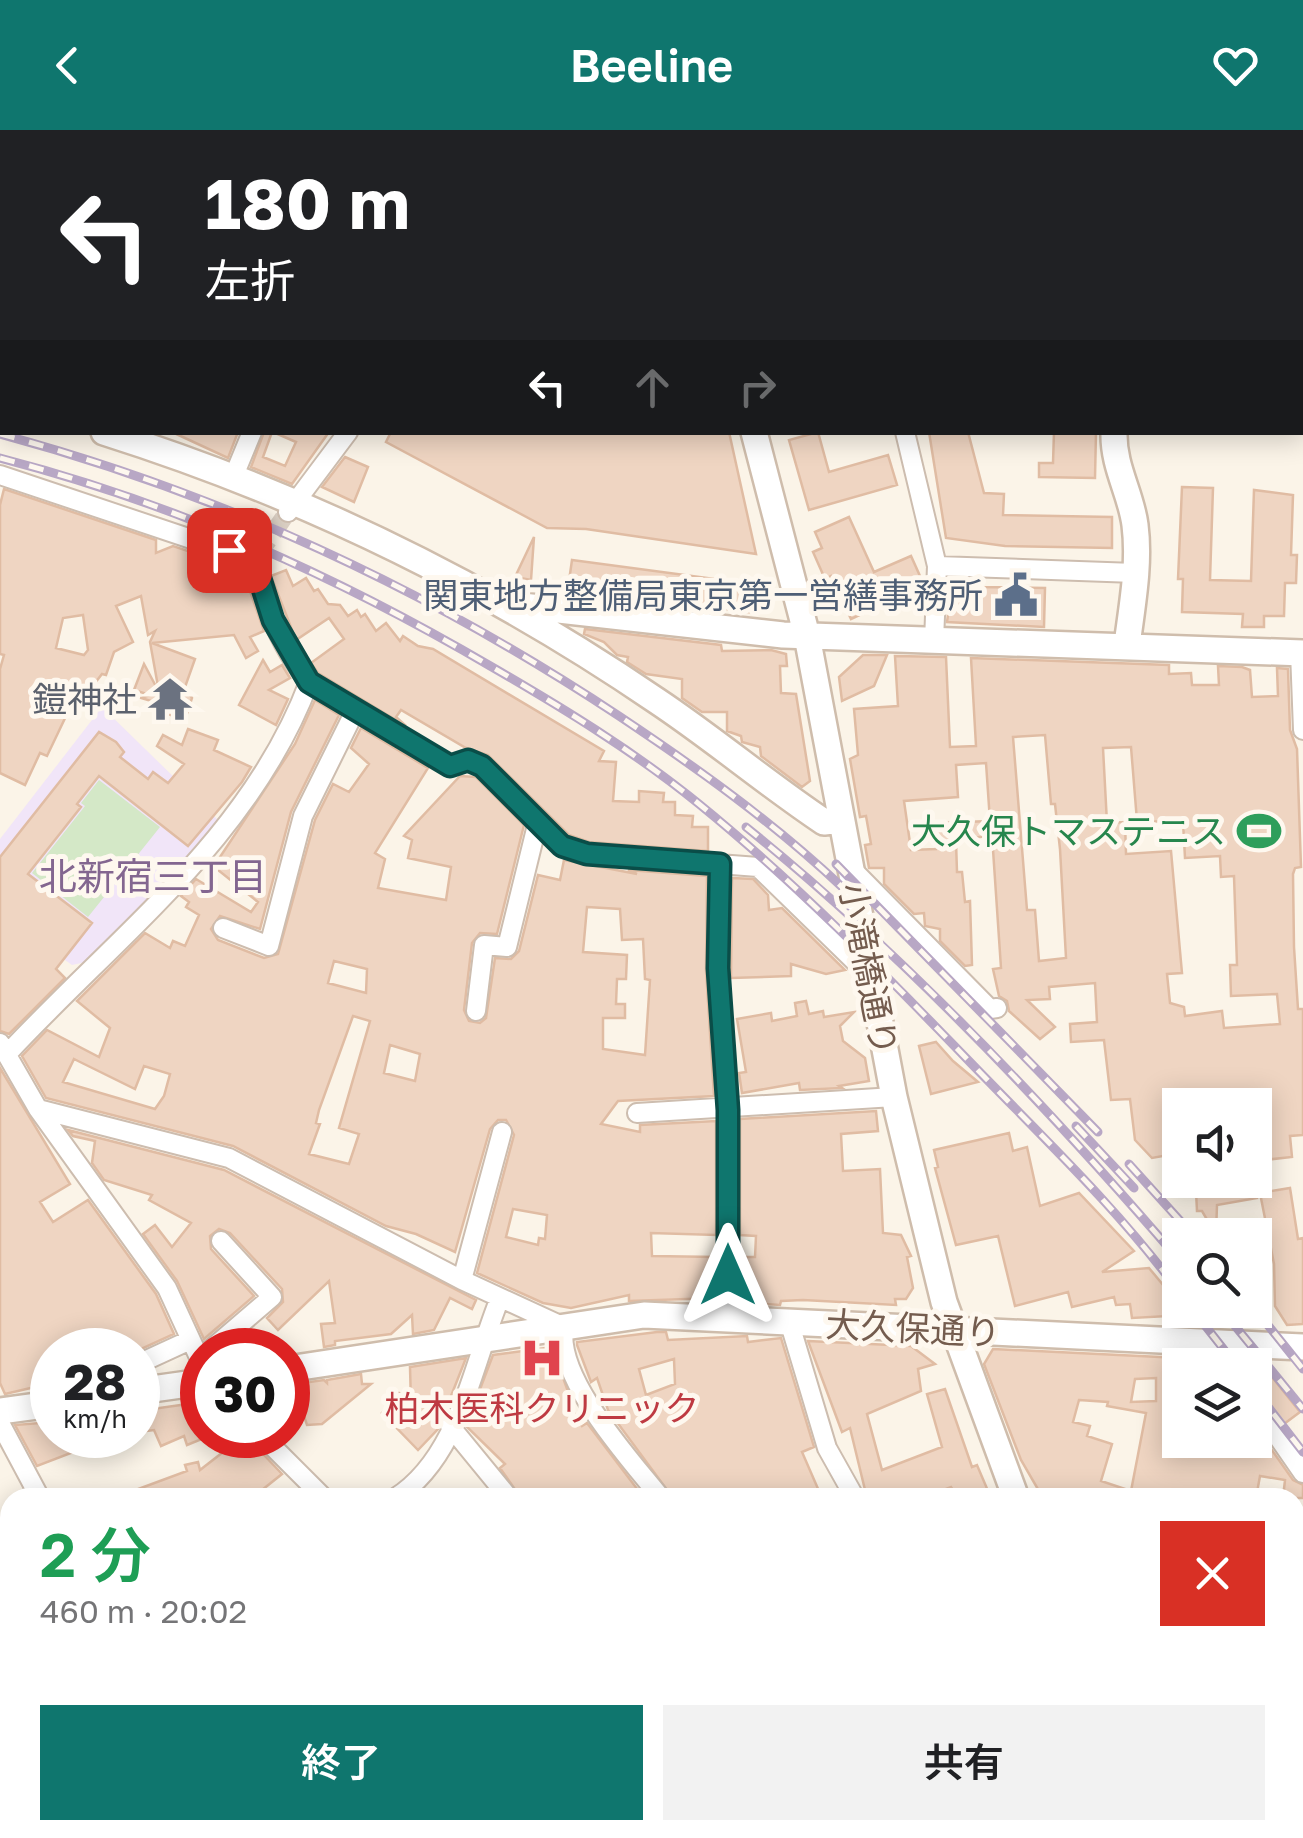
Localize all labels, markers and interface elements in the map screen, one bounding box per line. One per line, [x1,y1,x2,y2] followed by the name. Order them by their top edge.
[40,38,95,93] icon: back
[570,38,733,92] text: Beeline
[1208,38,1263,93] icon: heart
[205,160,410,244] text: 180 m
[40,170,170,300] icon: left
[205,253,295,307] text: 左折
[520,360,575,415] icon: left
[625,360,680,415] icon: ahead
[730,360,785,415] icon: right
[187,508,272,593] pin
[202,523,257,578] icon: arrive
[992,571,1040,619] public building icon: 関東地方整備局東京第一営繕事務所
[423,574,983,616] place label: 関東地方整備局東京第一営繕事務所
[146,675,194,723] temple icon: 鎧神社
[32,678,137,720] place label: 鎧神社
[1235,807,1283,855] sports icon: 大久保トマステニス
[911,810,1226,852] place label: 大久保トマステニス
[39,853,267,898] district label: 北新宿三丁目
[832,879,906,1059] street label: 小滝橋通り
[1162,1088,1272,1458] map controls
[1162,1088,1272,1198] button: sound
[1162,1218,1272,1328] button: search
[676,1223,780,1327] position arrow
[825,1302,1001,1354] street label: 大久保通り
[180,1328,310,1458] speed limit sign: 30
[518,1334,566,1382] hospital icon: 柏木医科クリニック
[1162,1348,1272,1458] button: layers
[64,1351,126,1411] text: 28
[384,1387,700,1429] place label: 柏木医科クリニック
[63,1403,127,1434] text: km/h
[40,1518,151,1590] text: 2 分
[1160,1521,1265,1626] button: close
[40,1592,247,1630] text: 460 m · 20:02
[40,1705,643,1820] button: 終了
[663,1705,1265,1820] button: 共有

